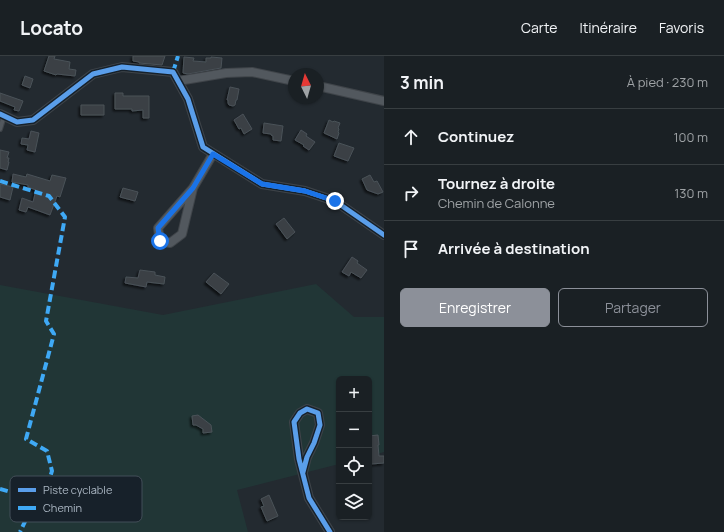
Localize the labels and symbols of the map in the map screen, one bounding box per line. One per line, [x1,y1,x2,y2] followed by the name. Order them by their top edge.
[288,68,324,104] north arrow
[326,192,344,210] route end
[151,232,169,250] route start
[10,476,142,522] legend
[43,482,113,497] text: Piste cyclable
[43,500,82,515] text: Chemin

